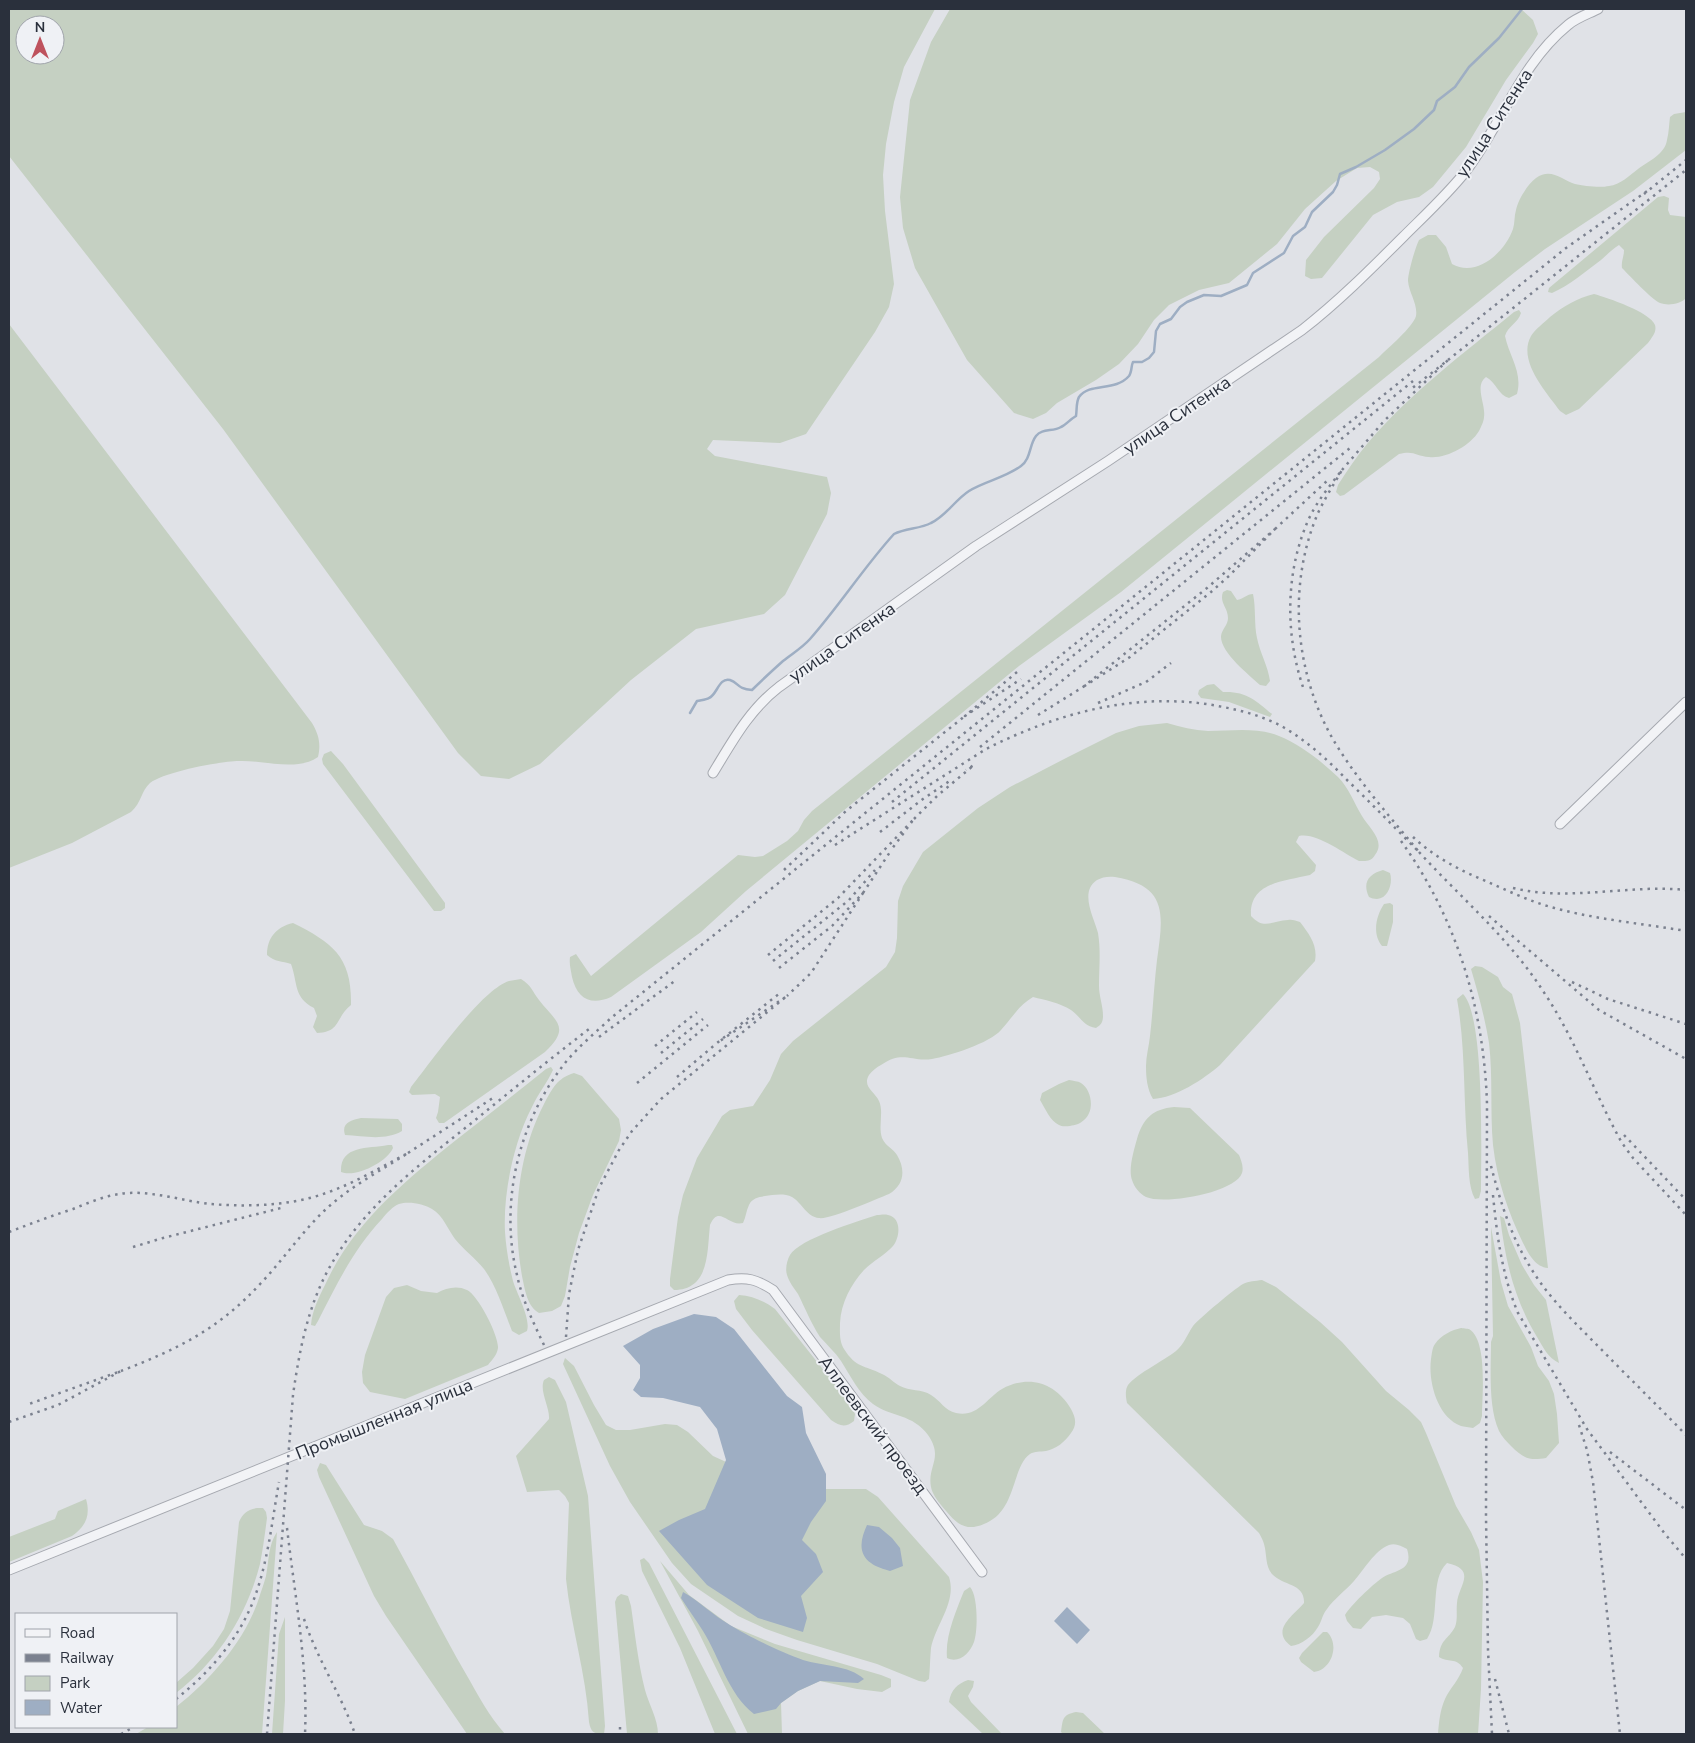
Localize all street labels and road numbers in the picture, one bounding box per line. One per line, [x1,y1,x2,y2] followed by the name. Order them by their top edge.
[1450,64,1538,182] street label: улица Ситенка
[1119,370,1235,460] street label: улица Ситенка
[784,596,900,688] street label: улица Ситенка
[813,1351,933,1499] street label: Аллеевский проезд
[292,1372,476,1466] street label: Промышленная улица

